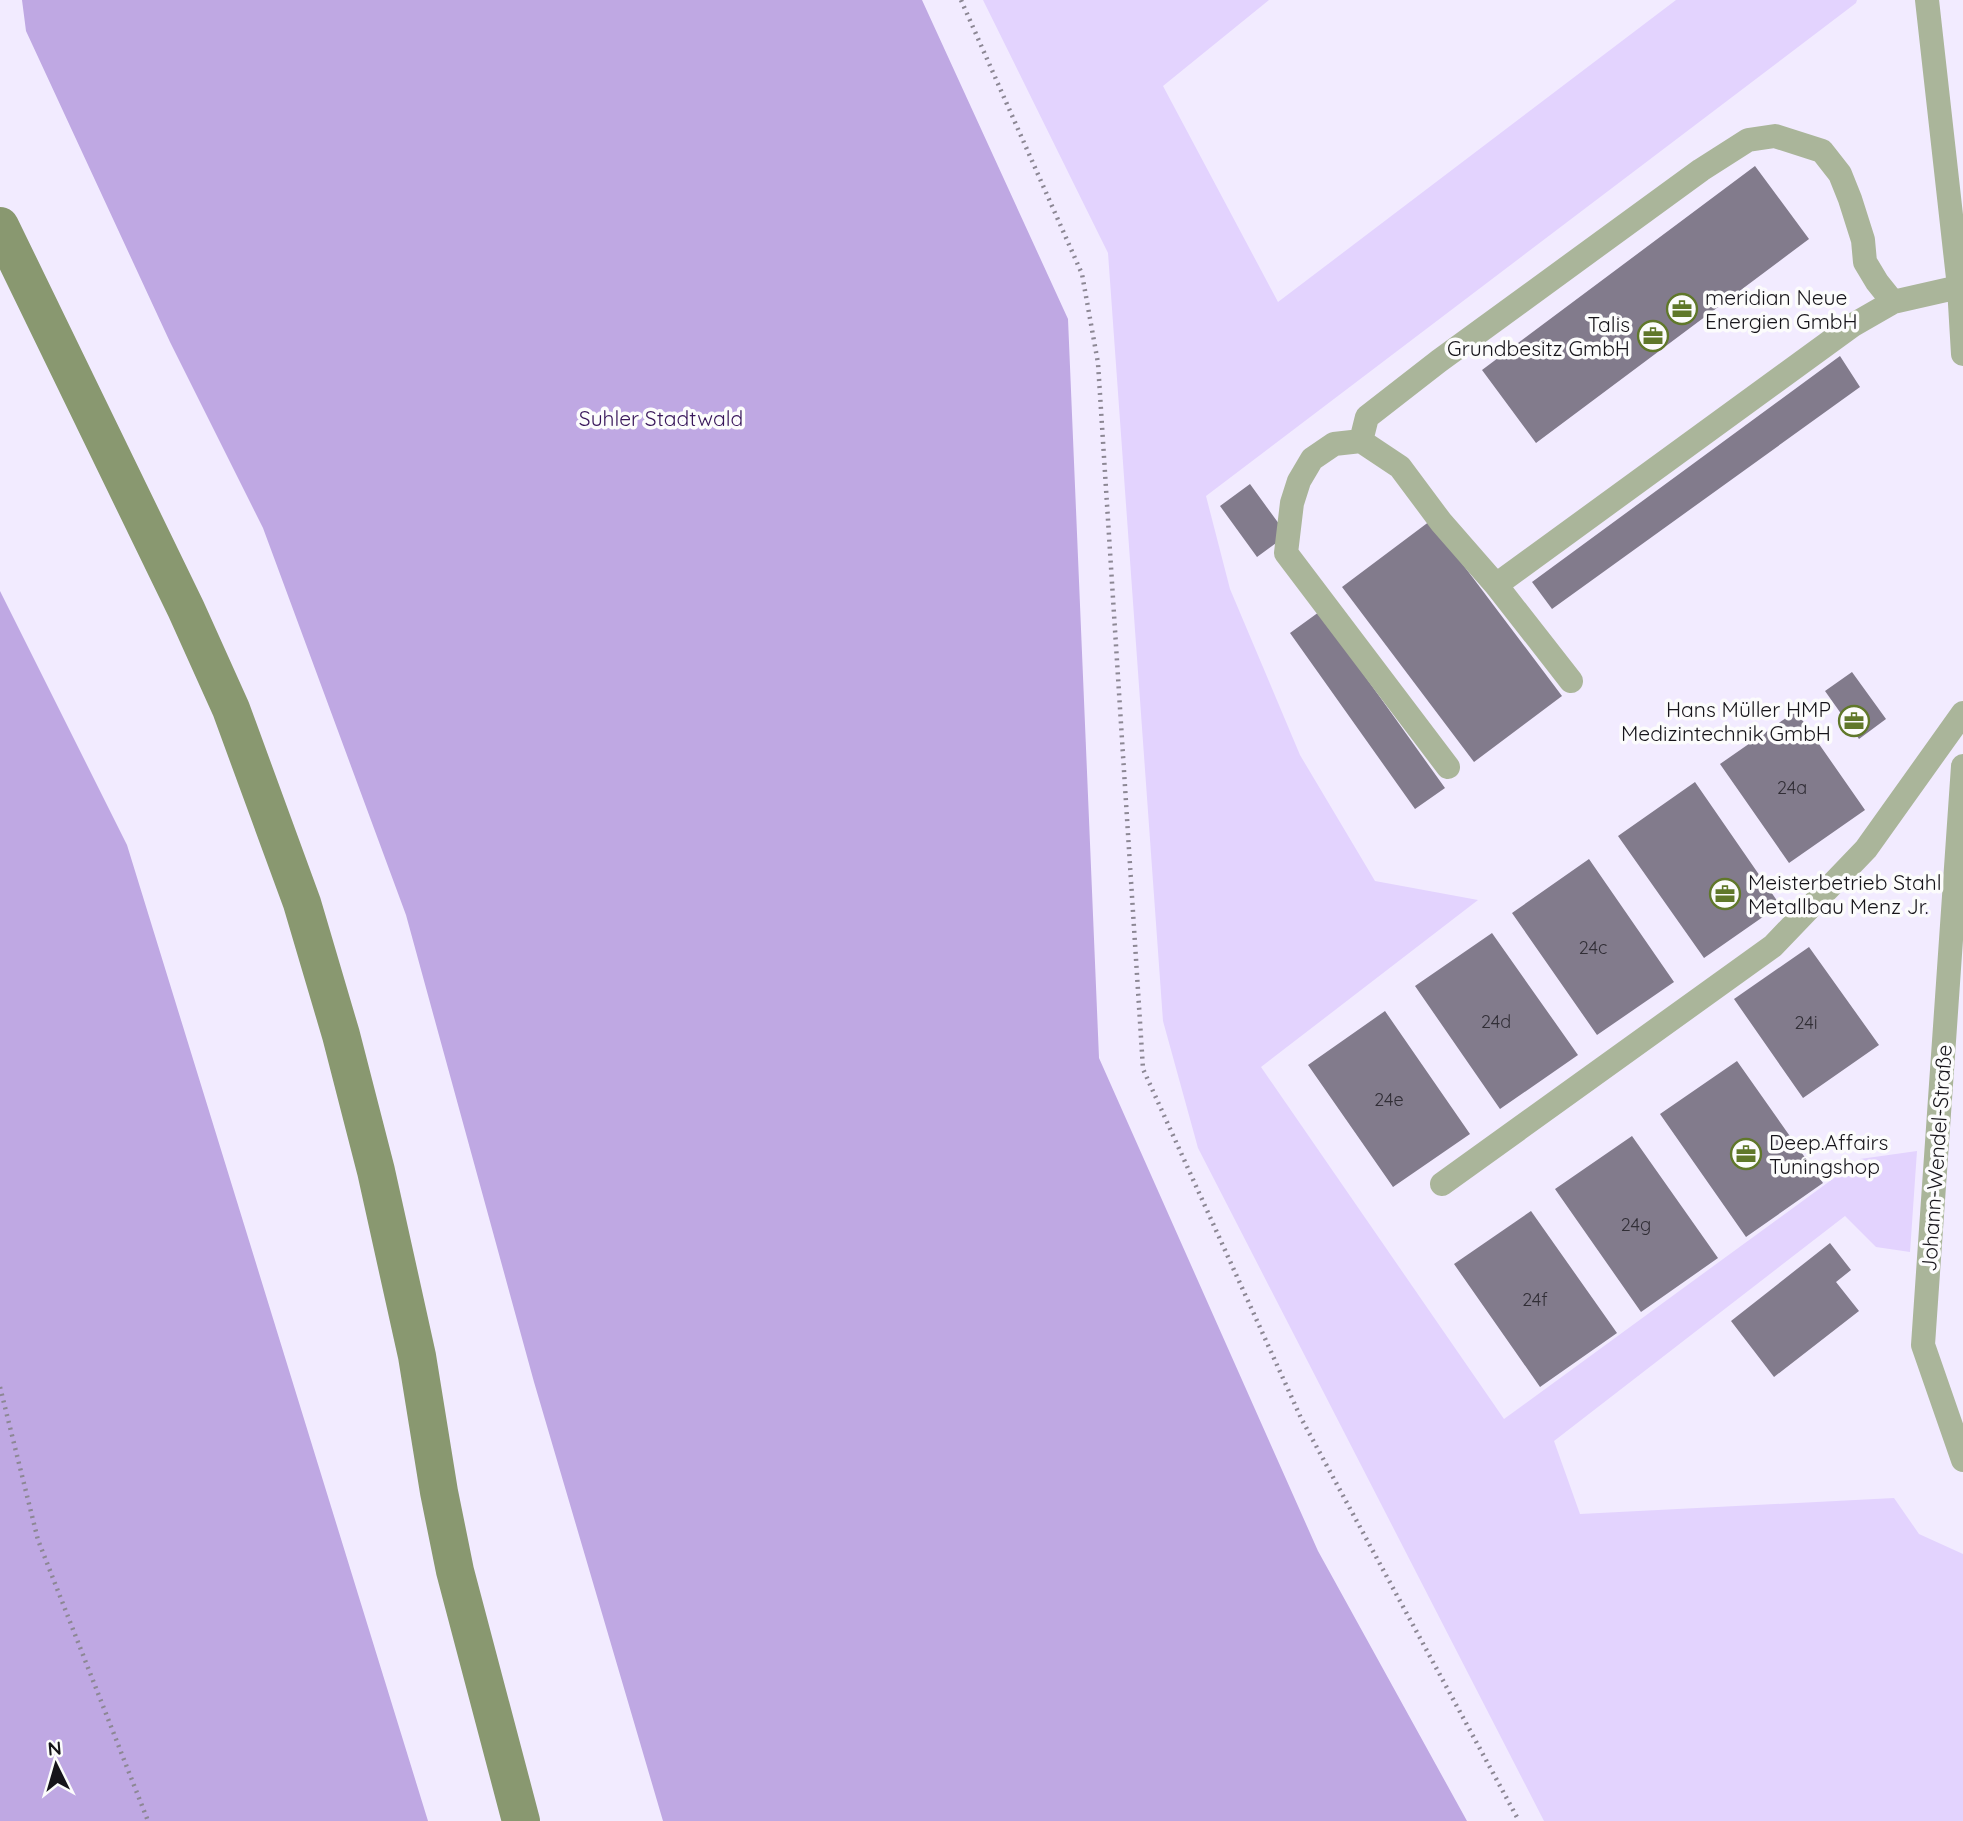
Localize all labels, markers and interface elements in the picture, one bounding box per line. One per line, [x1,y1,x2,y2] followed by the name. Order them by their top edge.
[1705,284,1858,334] place label: meridian Neue Energien GmbH
[1665,292,1699,326] office icon: meridian Neue Energien GmbH
[1447,311,1630,361] place label: Talis Grundbesitz GmbH
[1636,319,1670,353] office icon: Talis Grundbesitz GmbH
[579,405,743,431] park label: Suhler Stadtwald
[1621,696,1831,746] place label: Hans Müller HMP Medizintechnik GmbH
[1837,704,1871,738] office icon: Hans Müller HMP Medizintechnik GmbH
[1777,776,1807,799] house number: 24a
[1748,869,1942,919] place label: Meisterbetrieb Stahl Metallbau Menz Jr.
[1708,877,1742,911] office icon: Meisterbetrieb Stahl Metallbau Menz Jr.
[1579,936,1607,959] house number: 24c
[1481,1010,1511,1033] house number: 24d
[1794,1011,1818,1034] house number: 24i
[1915,1044,1957,1272] street label: Johann-Wendel-Straße
[1374,1088,1404,1111] house number: 24e
[1769,1129,1888,1179] place label: Deep.Affairs Tuningshop
[1729,1137,1763,1171] office icon: Deep.Affairs Tuningshop
[1621,1213,1651,1236] house number: 24g
[1522,1288,1548,1311] house number: 24f
[21,1730,91,1800] north arrow
[47,1736,63,1761] text: N

